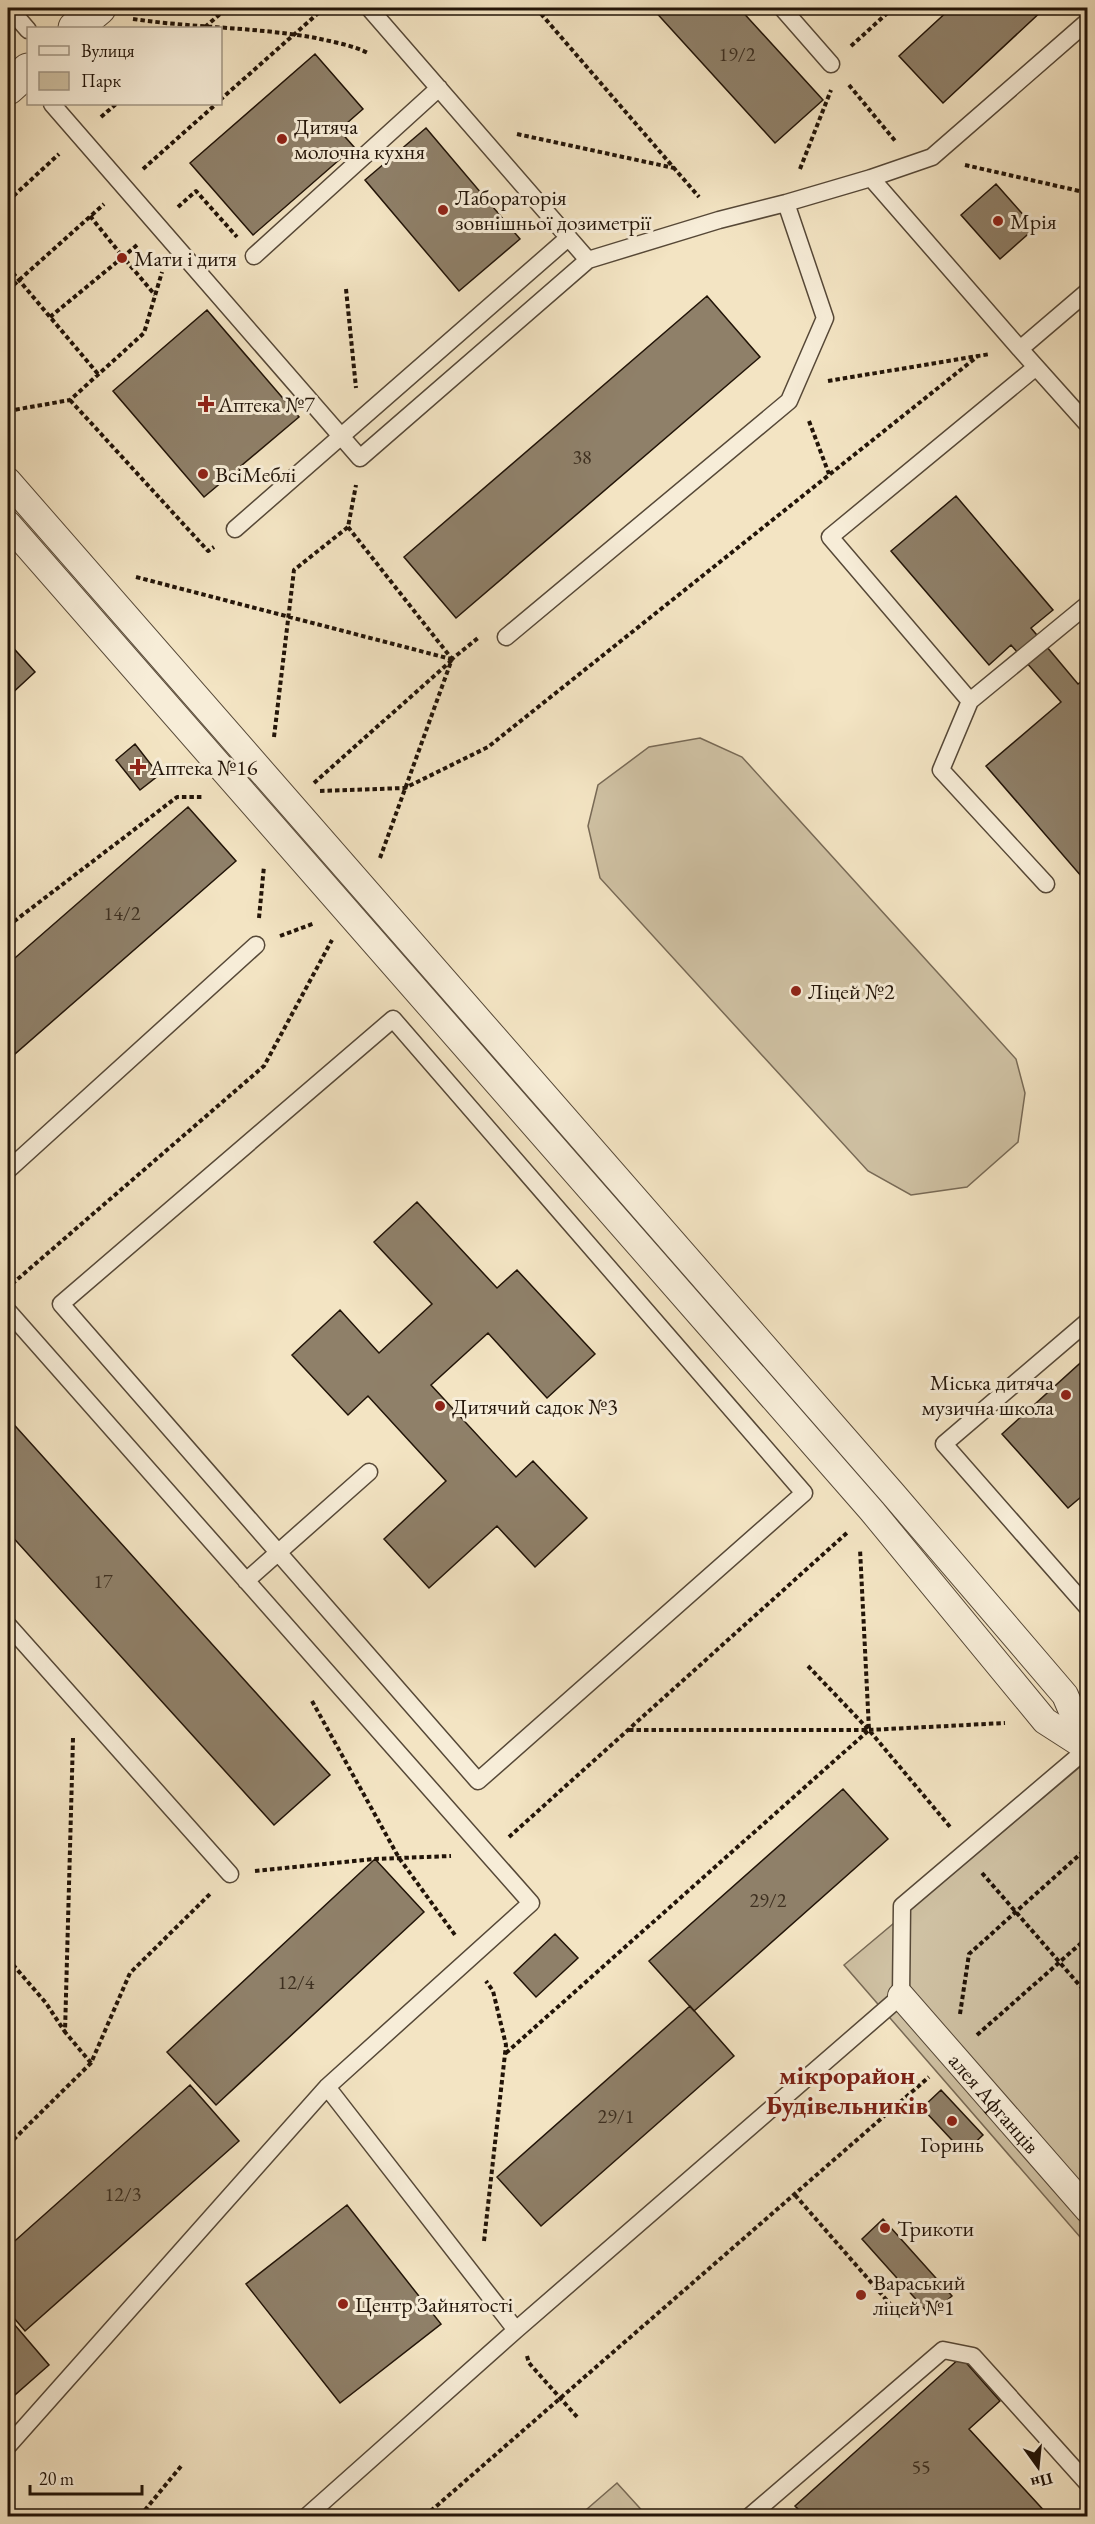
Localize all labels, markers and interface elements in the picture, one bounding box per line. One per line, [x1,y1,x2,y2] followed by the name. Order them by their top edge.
[27,27,222,105] legend
[81,39,134,62] text: Вулиця
[719,41,756,67] house number: 19/2
[81,69,121,92] text: Парк
[294,112,425,166] place label: Дитяча молочна кухня
[275,132,289,146] marker: Дитяча молочна кухня
[455,183,651,237] place label: Лабораторія зовнішньої дозиметрії
[436,203,450,217] marker: Лабораторія зовнішньої дозиметрії
[1010,207,1057,236] place label: Мрія
[991,214,1005,228] marker: Мрія
[134,244,237,273] place label: Мати і дитя
[115,251,129,265] marker: Мати і дитя
[217,390,315,419] place label: Аптека №7
[199,397,213,411] marker: Аптека №7
[572,444,592,470] house number: 38
[215,460,296,489] place label: ВсіМеблі
[196,467,210,481] marker: ВсіМеблі
[149,753,258,782] place label: Аптека №16
[131,760,145,774] marker: Аптека №16
[104,900,141,926] house number: 14/2
[808,977,895,1006] place label: Ліцей №2
[789,984,803,998] marker: Ліцей №2
[921,1368,1054,1422] place label: Міська дитяча музична школа
[1059,1388,1073,1402] marker: Міська дитяча музична школа
[452,1392,618,1421] place label: Дитячий садок №3
[433,1399,447,1413] marker: Дитячий садок №3
[93,1568,113,1594] house number: 17
[750,1887,787,1913] house number: 29/2
[278,1969,315,1995] house number: 12/4
[942,2047,1046,2160] street label: алея Афганців
[766,2058,928,2122] district label: мікрорайон Будівельників
[598,2103,634,2129] house number: 29/1
[945,2114,959,2128] marker: Горинь
[920,2130,984,2159] place label: Горинь
[105,2181,141,2207] house number: 12/3
[897,2214,975,2243] place label: Трикоти
[878,2221,892,2235] marker: Трикоти
[873,2268,966,2322] place label: Вараський ліцей №1
[854,2288,868,2302] marker: Вараський ліцей №1
[355,2290,513,2319] place label: Центр Зайнятості
[336,2297,350,2311] marker: Центр Зайнятості
[1008,2437,1068,2497] north arrow
[911,2454,931,2480] house number: 55
[30,2458,142,2496] scale bar
[39,2467,74,2490] text: 20 m
[1028,2468,1055,2494] text: Пн

